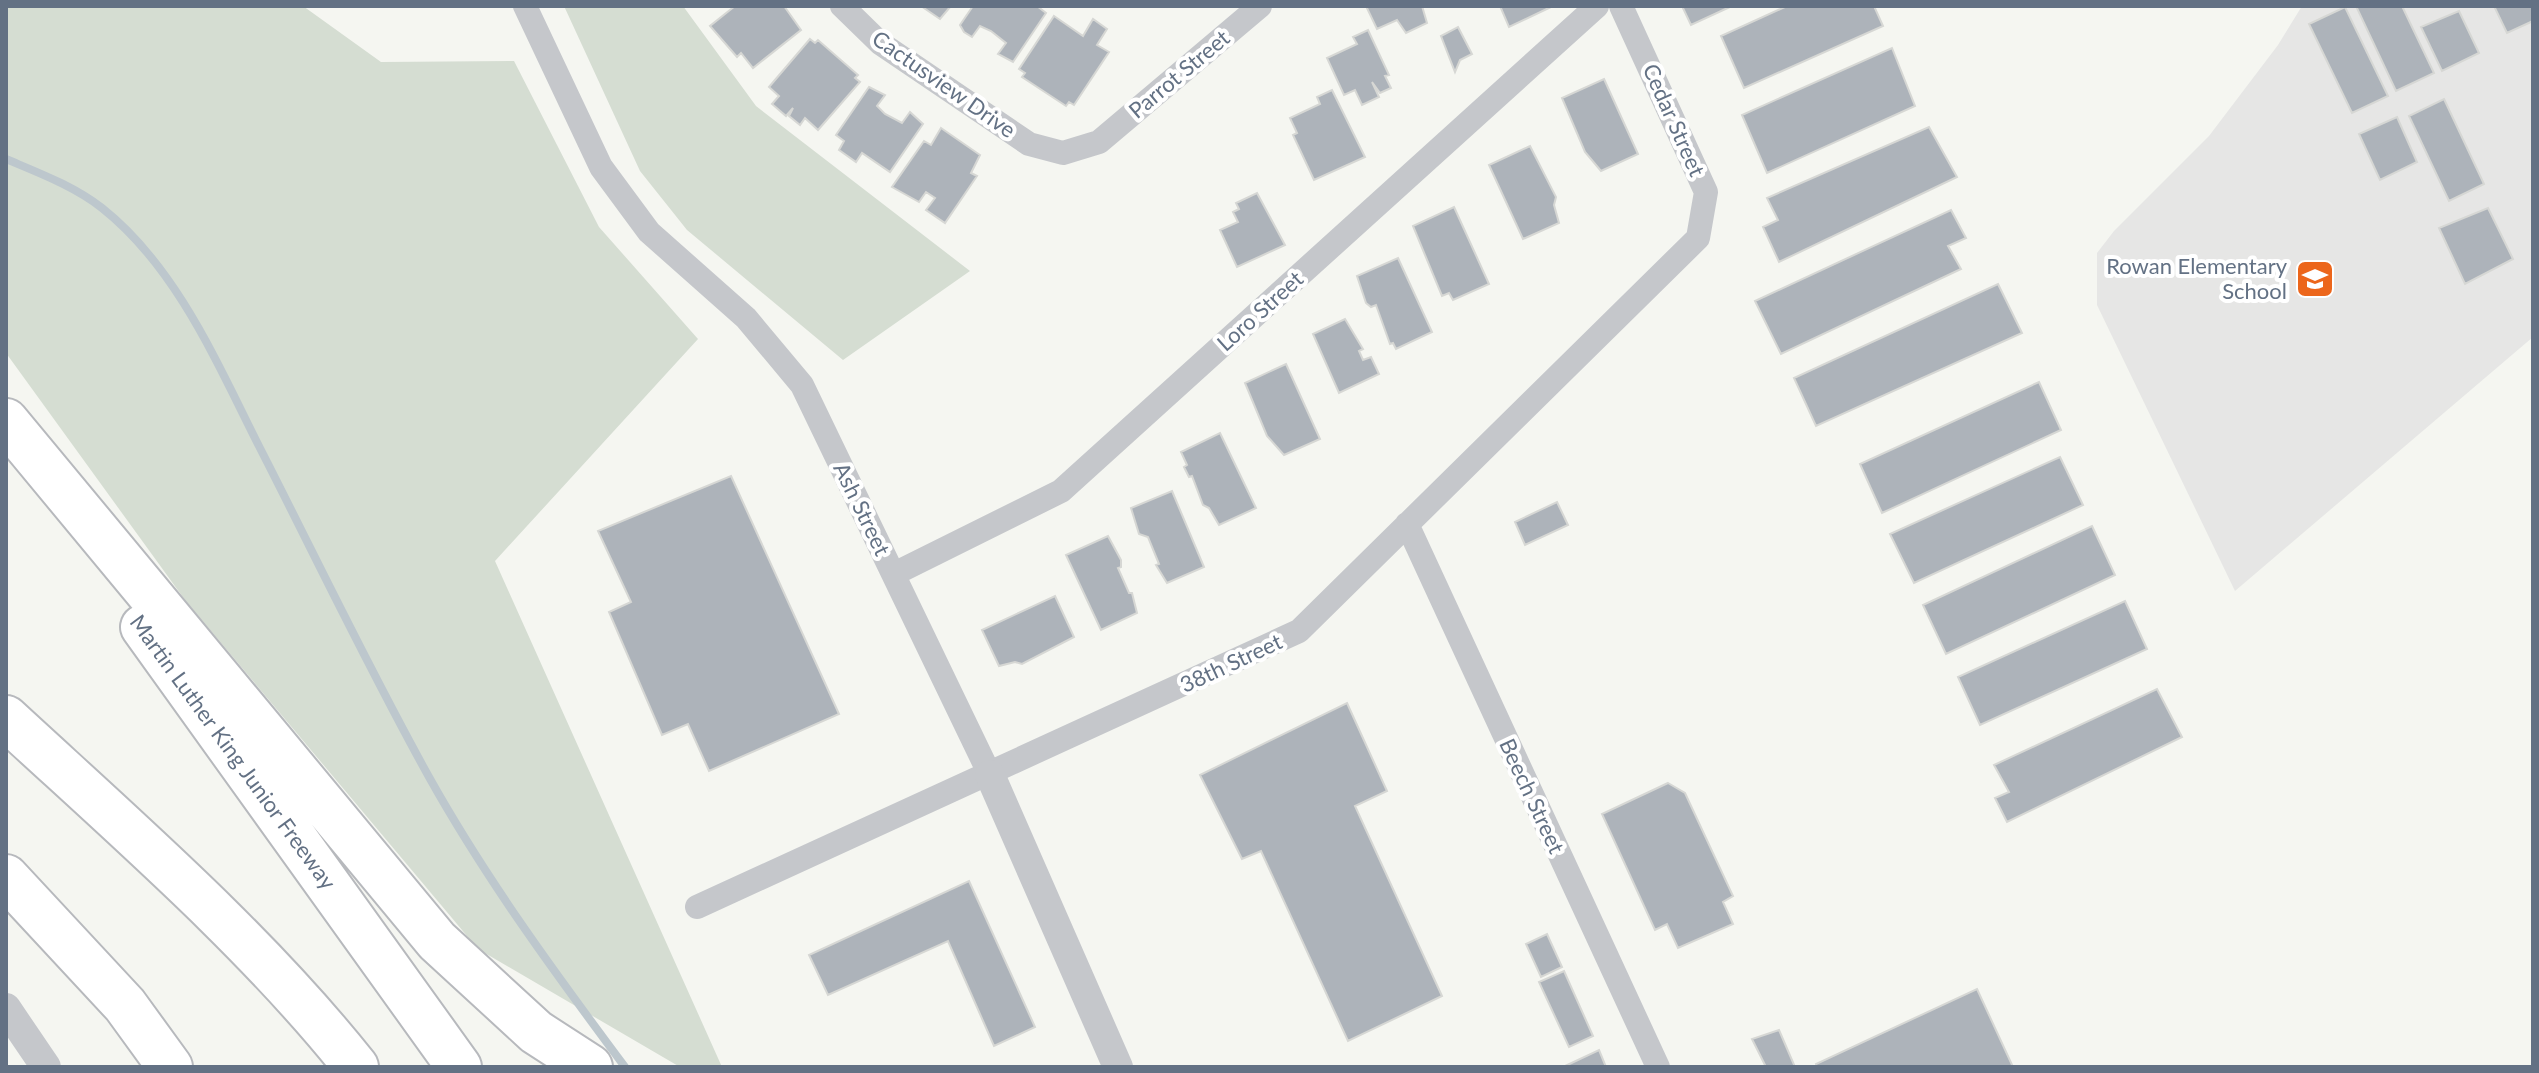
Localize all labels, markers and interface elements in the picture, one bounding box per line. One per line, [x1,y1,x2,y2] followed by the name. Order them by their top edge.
[867,24,1021,143] street label: Cactusview Drive
[1123,24,1235,124] street label: Parrot Street
[1638,59,1711,180] street label: Cedar Street
[2106,252,2288,304] place label: Rowan Elementary School
[2294,258,2336,300] school or university icon: Rowan Elementary School
[1211,265,1308,356] street label: Loro Street
[828,458,897,560] street label: Ash Street
[125,609,343,895] street label: Martin Luther King Junior Freeway
[1176,627,1286,698] street label: 38th Street
[1494,734,1571,858] street label: Beech Street

